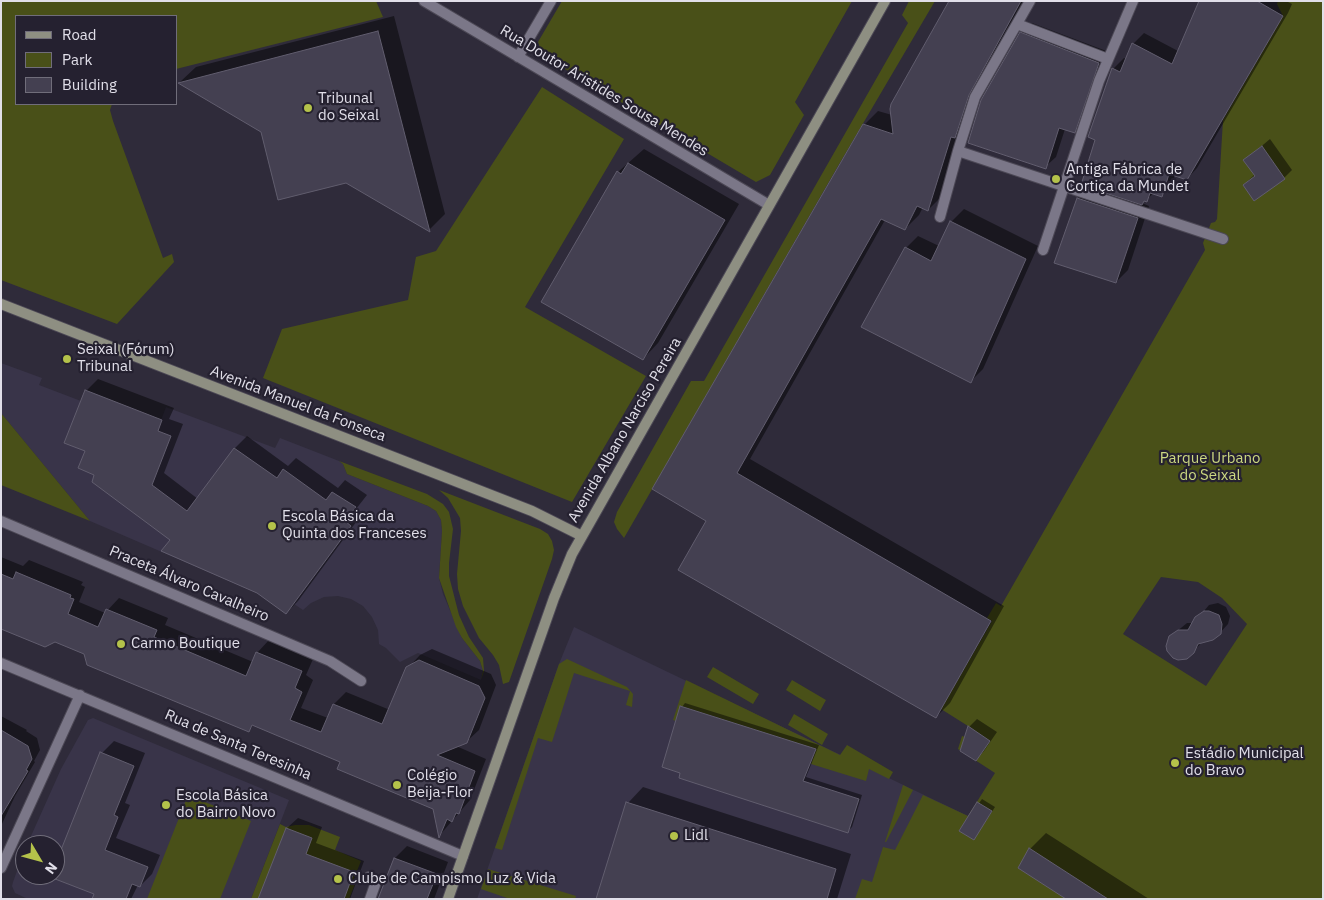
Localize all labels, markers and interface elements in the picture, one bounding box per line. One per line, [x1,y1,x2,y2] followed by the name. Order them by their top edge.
[15,15,178,105] legend
[497,22,711,160] street label: Rua Doutor Aristides Sousa Mendes
[62,25,97,44] text: Road
[62,50,92,69] text: Park
[62,75,117,94] text: Building
[318,90,379,125] place label: Tribunal do Seixal
[302,102,314,114] marker: Tribunal do Seixal
[1066,161,1189,196] place label: Antiga Fábrica de Cortiça da Mundet
[1050,173,1062,185] marker: Antiga Fábrica de Cortiça da Mundet
[565,334,685,526] street label: Avenida Albano Narciso Pereira
[77,341,175,376] place label: Seixal (Fórum) Tribunal
[61,353,73,365] marker: Seixal (Fórum) Tribunal
[208,362,388,446] street label: Avenida Manuel da Fonseca
[1160,450,1260,485] park label: Parque Urbano do Seixal
[282,508,427,543] place label: Escola Básica da Quinta dos Franceses
[266,520,278,532] marker: Escola Básica da Quinta dos Franceses
[106,542,272,626] street label: Praceta Álvaro Cavalheiro
[131,635,240,653] place label: Carmo Boutique
[115,638,127,650] marker: Carmo Boutique
[162,706,314,784] street label: Rua de Santa Teresinha
[1185,745,1304,780] place label: Estádio Municipal do Bravo
[1169,757,1181,769] marker: Estádio Municipal do Bravo
[407,767,473,802] place label: Colégio Beija-Flor
[391,779,403,791] marker: Colégio Beija-Flor
[176,787,276,822] place label: Escola Básica do Bairro Novo
[160,799,172,811] marker: Escola Básica do Bairro Novo
[684,827,708,845] place label: Lidl
[668,830,680,842] marker: Lidl
[15,835,65,885] north arrow
[41,859,61,878] text: N
[348,870,556,888] place label: Clube de Campismo Luz & Vida
[332,873,344,885] marker: Clube de Campismo Luz & Vida

